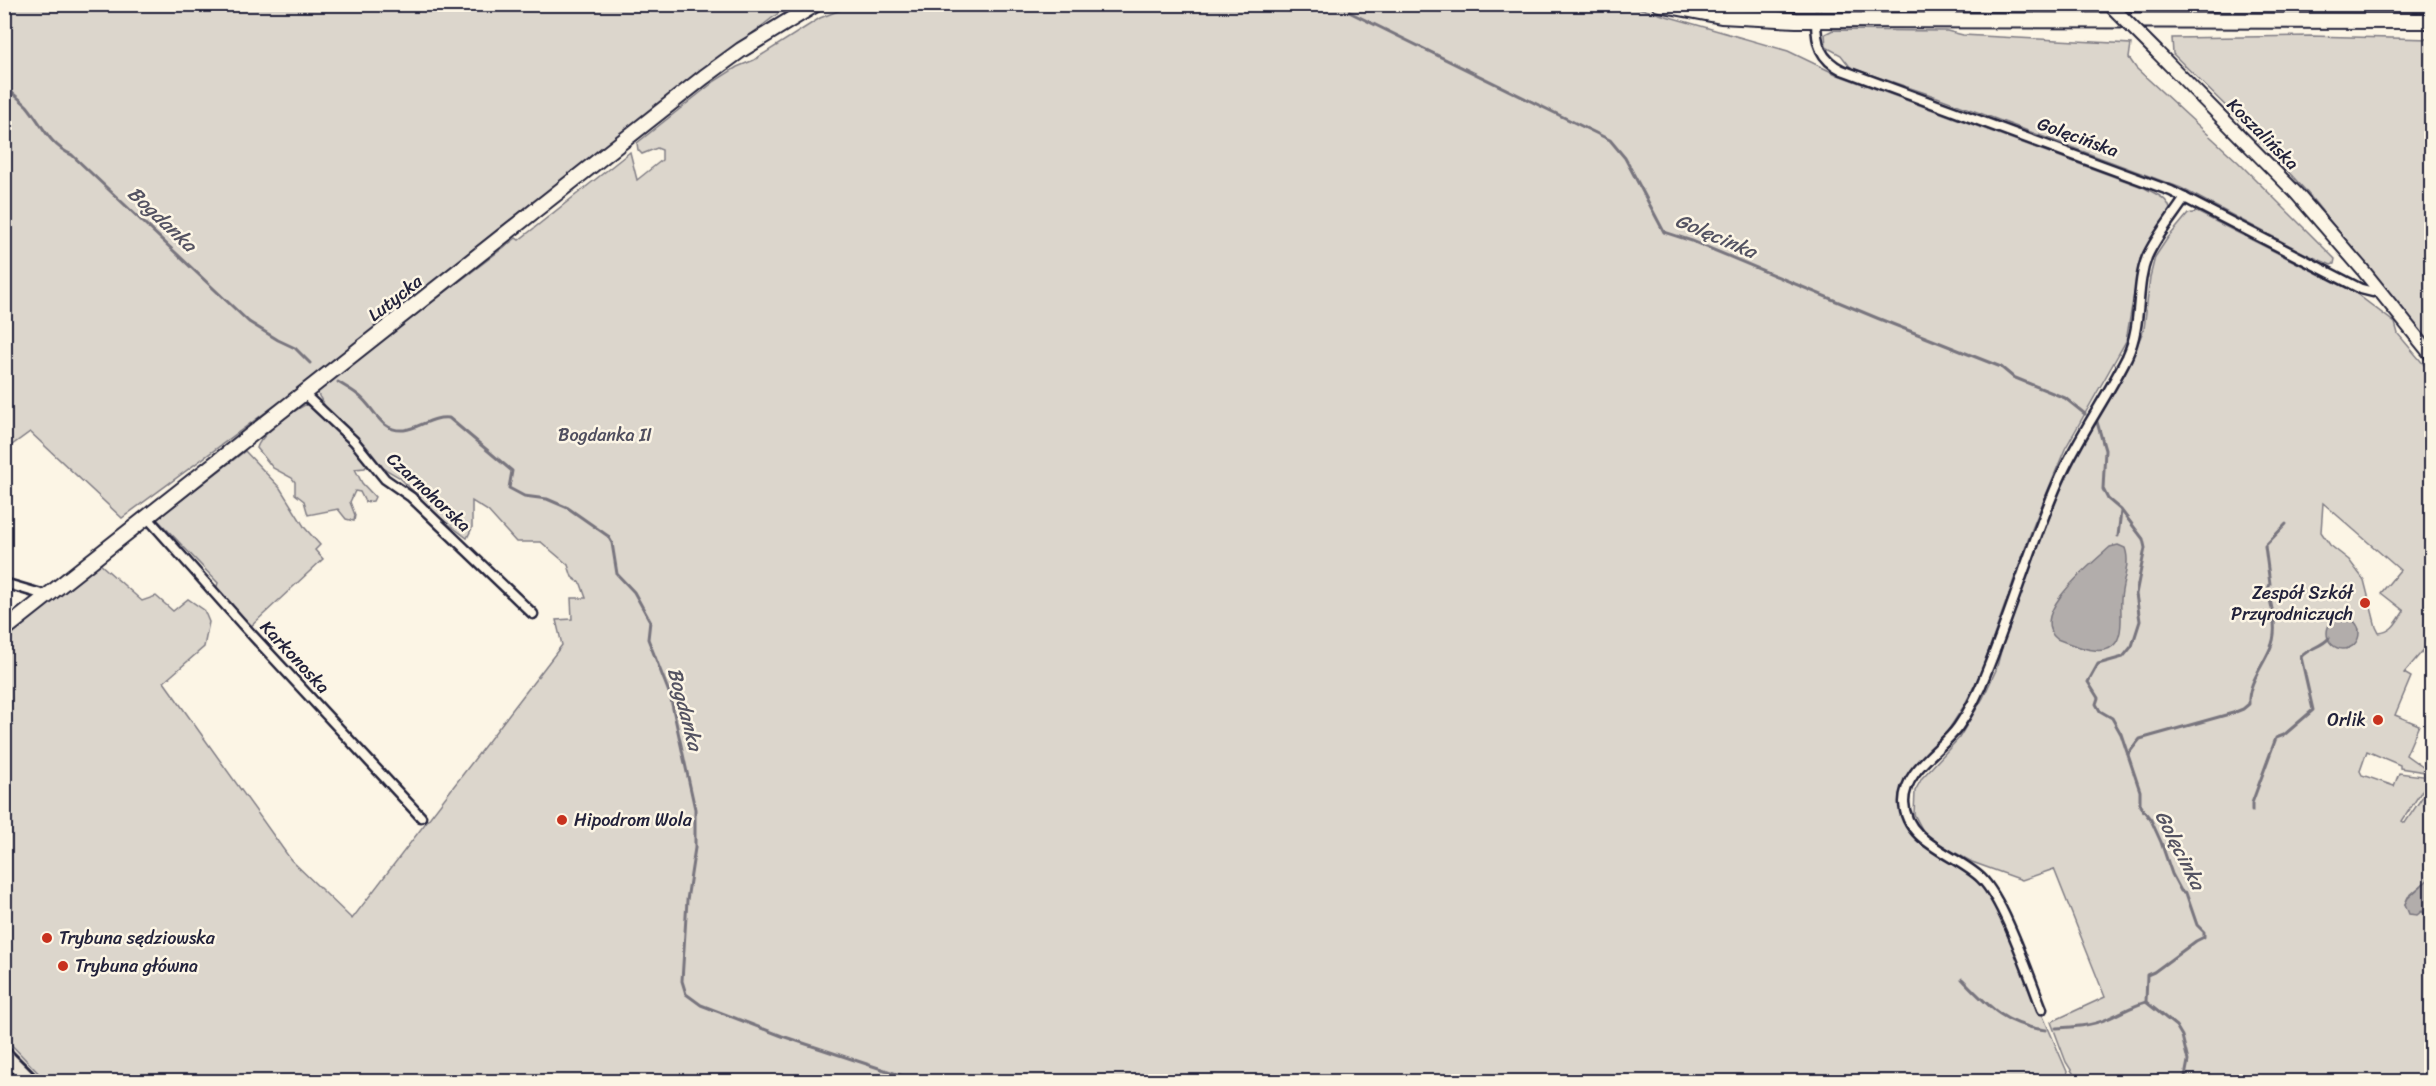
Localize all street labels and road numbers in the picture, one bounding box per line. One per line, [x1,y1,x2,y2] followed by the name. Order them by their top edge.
[2219,90,2307,178] street label: Koszalińska
[2033,108,2123,166] street label: Golęcińska
[360,265,430,330] street label: Lutycka
[379,444,479,540] street label: Czarnohorska
[252,613,338,701] street label: Karkonoska

